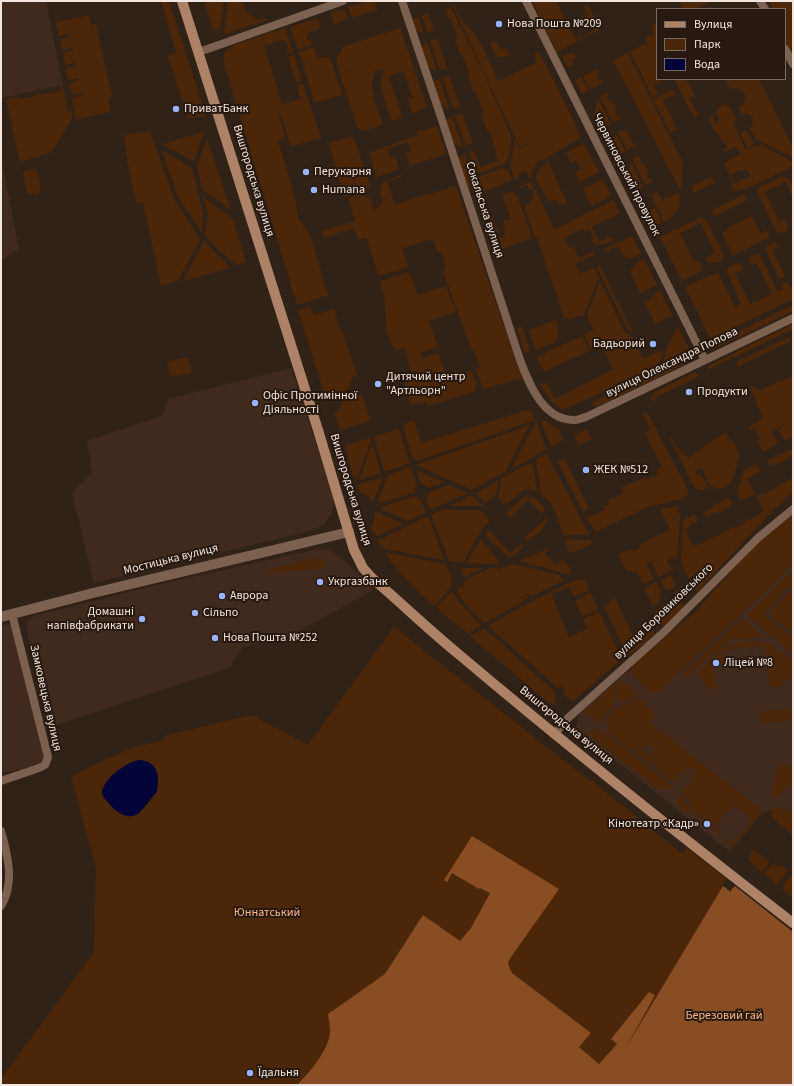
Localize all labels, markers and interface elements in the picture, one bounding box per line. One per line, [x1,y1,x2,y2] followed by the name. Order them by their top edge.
[656,8,786,80] legend
[694,16,732,33] text: Вулиця
[507,17,601,31] place label: Нова Пошта №209
[494,19,504,29] marker: Нова Пошта №209
[694,36,720,53] text: Парк
[694,56,720,73] text: Вода
[184,102,248,116] place label: ПриватБанк
[171,104,181,114] marker: ПриватБанк
[589,111,663,239] street label: Червиновський провулок
[229,123,277,239] street label: Вишгородська вулиця
[462,160,506,260] street label: Сокальська вулиця
[314,165,371,179] place label: Перукарня
[301,167,311,177] marker: Перукарня
[322,183,365,197] place label: Humana
[309,185,319,195] marker: Humana
[604,325,740,401] street label: вулиця Олександра Попова
[593,337,645,351] place label: Бадьорий
[648,339,658,349] marker: Бадьорий
[386,370,465,398] place label: Дитячий центр "Артльорн"
[373,379,383,389] marker: Дитячий центр "Артльорн"
[697,385,748,399] place label: Продукти
[684,387,694,397] marker: Продукти
[263,389,357,417] place label: Офіс Протимінної Діяльності
[250,398,260,408] marker: Офіс Протимінної Діяльності
[326,432,374,548] street label: Вишгородська вулиця
[594,463,648,477] place label: ЖЕК №512
[581,465,591,475] marker: ЖЕК №512
[122,541,220,579] street label: Мостицька вулиця
[611,561,717,663] street label: вулиця Боровиковського
[328,575,388,589] place label: Укргазбанк
[315,577,325,587] marker: Укргазбанк
[230,589,268,603] place label: Аврора
[217,591,227,601] marker: Аврора
[47,605,134,633] place label: Домашні напівфабрикати
[203,606,238,620] place label: Сільпо
[190,608,200,618] marker: Сільпо
[137,614,147,624] marker: Домашні напівфабрикати
[223,631,317,645] place label: Нова Пошта №252
[210,633,220,643] marker: Нова Пошта №252
[26,643,64,753] street label: Замковецька вулиця
[724,656,773,670] place label: Ліцей №8
[711,658,721,668] marker: Ліцей №8
[516,684,616,768] street label: Вишгородська вулиця
[608,817,699,831] place label: Кінотеатр «Кадр»
[702,819,712,829] marker: Кінотеатр «Кадр»
[234,906,300,920] park label: Юннатський
[686,1009,762,1023] park label: Березовий гай
[258,1066,299,1080] place label: Їдальня
[245,1068,255,1078] marker: Їдальня

